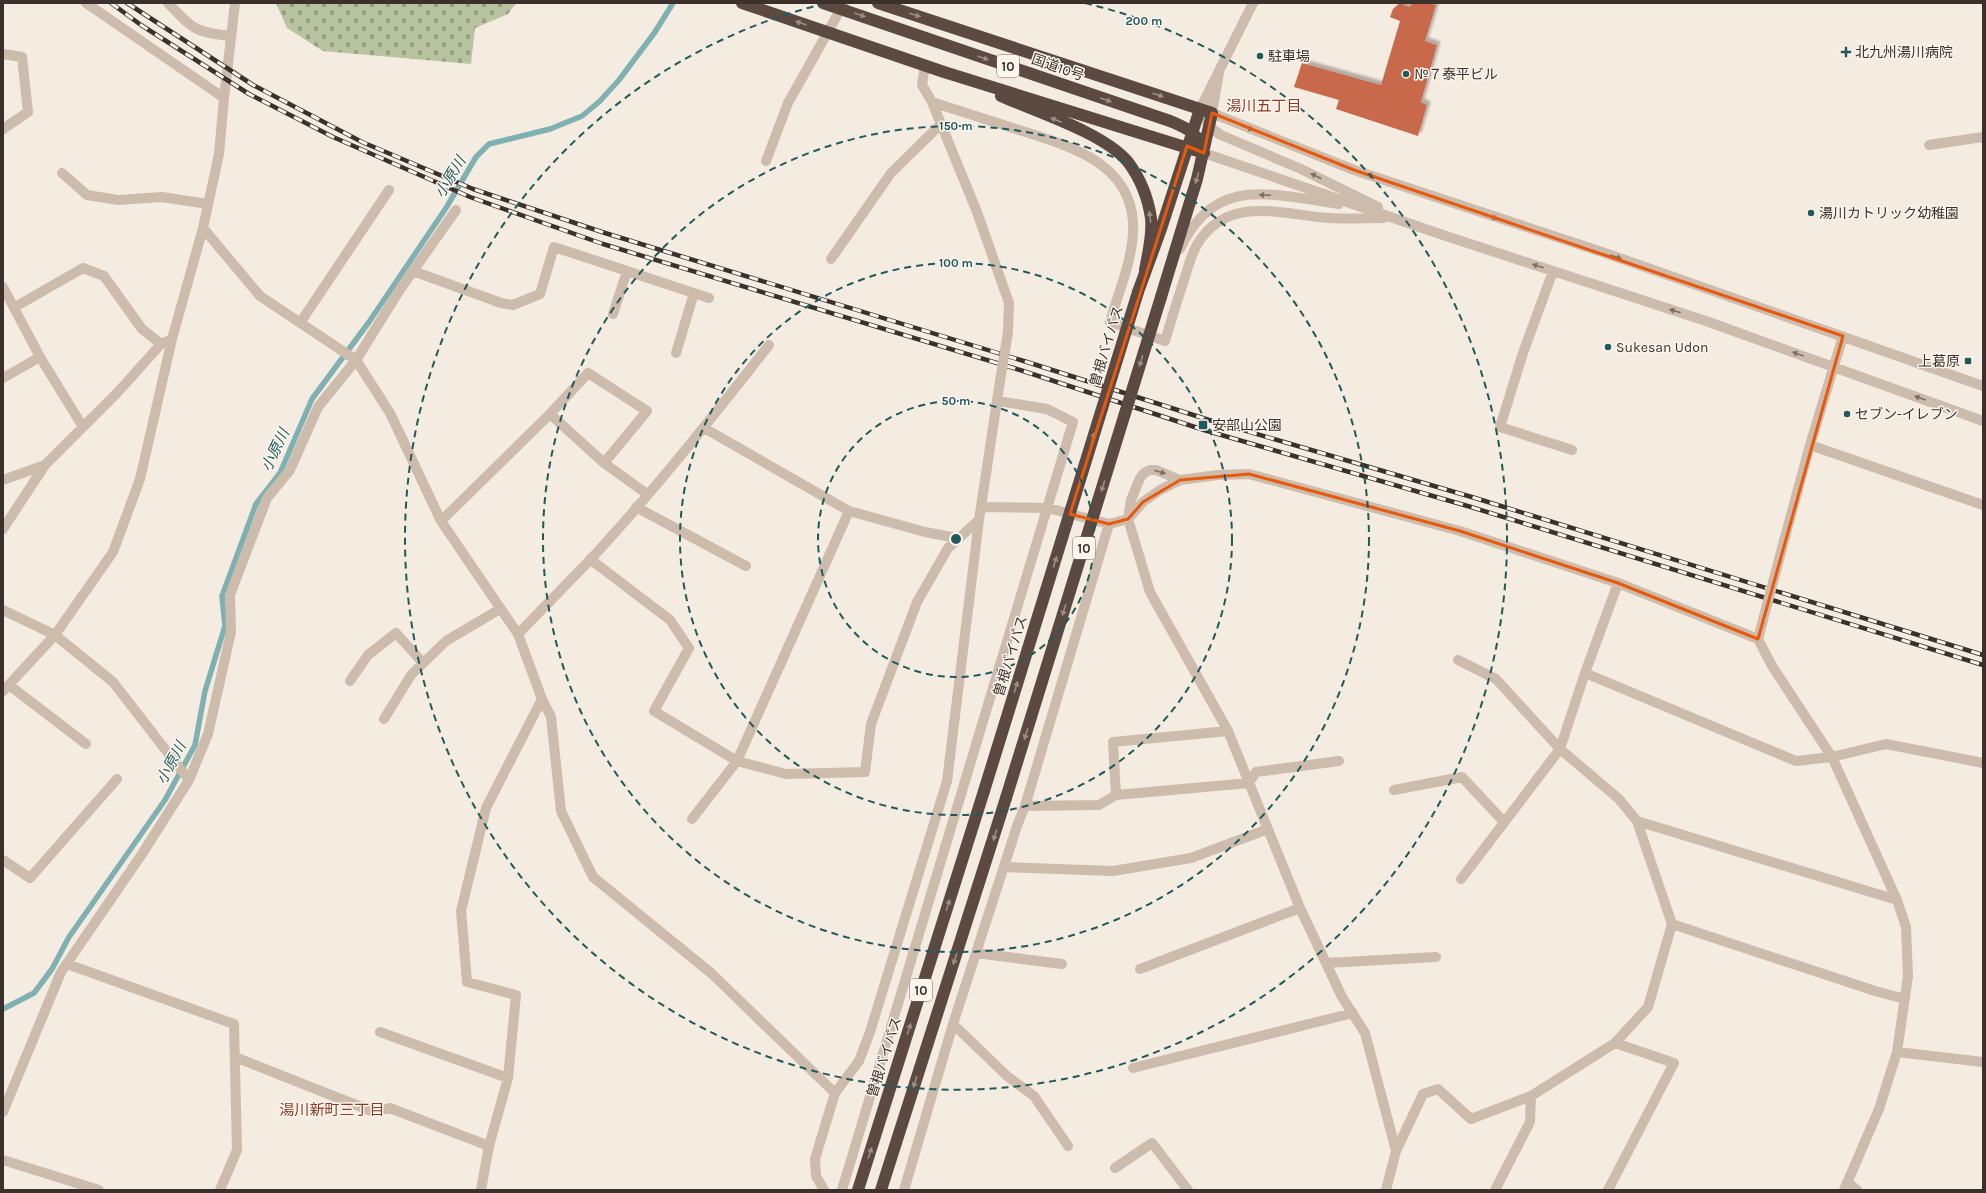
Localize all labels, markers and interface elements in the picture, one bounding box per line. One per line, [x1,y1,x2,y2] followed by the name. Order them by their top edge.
[909,12,921,18] one-way arrow
[854,13,866,19] one-way arrow
[1126,14,1162,28] text: 200 m
[795,20,807,26] one-way arrow
[1855,44,1953,61] place label: 北九州湯川病院
[1840,46,1852,58] marker: 北九州湯川病院
[1268,48,1310,65] place label: 駐車場
[1029,50,1087,84] street label: 国道10号
[1255,51,1265,61] marker: 駐車場
[977,55,989,61] one-way arrow
[997,55,1019,77] road number: 10
[1414,66,1498,83] place label: №７泰平ビル
[1401,69,1411,79] marker: №７泰平ビル
[1153,92,1165,98] one-way arrow
[1100,97,1112,103] one-way arrow
[1226,97,1302,115] district label: 湯川五丁目
[1051,117,1062,123] one-way arrow
[939,119,973,133] text: 150 m
[1243,125,1255,131] one-way arrow
[431,151,470,201] water label: 小原川
[1194,173,1200,185] one-way arrow
[1311,173,1322,179] one-way arrow
[1363,173,1375,179] one-way arrow
[1258,192,1271,198] one-way arrow
[1819,205,1959,222] place label: 湯川カトリック幼稚園
[1806,208,1816,218] marker: 湯川カトリック幼稚園
[1147,211,1153,223] one-way arrow
[1487,214,1499,220] one-way arrow
[1610,254,1622,260] one-way arrow
[939,256,973,270] text: 100 m
[1532,263,1544,269] one-way arrow
[1086,304,1127,389] street label: 曽根バイパス
[1669,307,1681,313] one-way arrow
[1616,339,1708,356] place label: Sukesan Udon
[1603,342,1613,352] marker: Sukesan Udon
[1791,351,1803,357] one-way arrow
[1918,353,1960,370] place label: 上葛原
[1138,356,1144,368] one-way arrow
[1963,356,1973,366] marker: 上葛原
[942,394,971,408] text: 50 m
[1914,395,1926,401] one-way arrow
[1855,406,1958,423] place label: セブン-イレブン
[1842,409,1852,419] marker: セブン-イレブン
[1212,417,1282,434] place label: 安部山公園
[1197,419,1209,431] marker: 安部山公園
[257,424,294,474] water label: 小原川
[1090,432,1096,444] one-way arrow
[1155,469,1167,475] one-way arrow
[1100,480,1106,492] one-way arrow
[949,532,963,546] centre of rings
[1073,537,1095,559] road number: 10
[1052,556,1058,568] one-way arrow
[1061,604,1067,616] one-way arrow
[990,614,1031,699] street label: 曽根バイパス
[1013,680,1019,692] one-way arrow
[1023,728,1029,740] one-way arrow
[152,737,190,787] water label: 小原川
[991,829,997,841] one-way arrow
[945,898,951,910] one-way arrow
[952,953,958,965] one-way arrow
[910,979,932,1001] road number: 10
[863,1015,905,1100] street label: 曽根バイパス
[906,1022,912,1034] one-way arrow
[912,1077,918,1089] one-way arrow
[279,1101,385,1119] district label: 湯川新町三丁目
[867,1146,873,1158] one-way arrow

